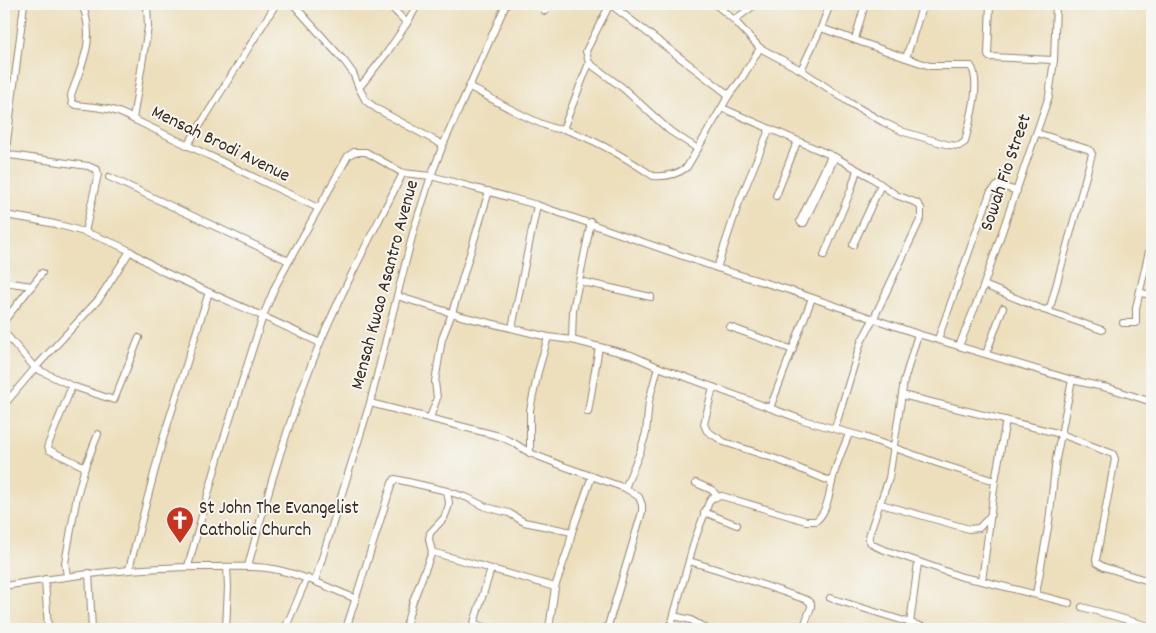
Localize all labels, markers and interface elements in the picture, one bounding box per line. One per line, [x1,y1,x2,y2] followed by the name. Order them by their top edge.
[146,100,294,190] street label: Mensah Brodi Avenue
[974,111,1040,235] street label: Sowah Fio Street
[345,177,427,393] street label: Mensah Kwao Asantro Avenue
[199,496,359,545] place label: St John The Evangelist Catholic Church
[165,505,195,544] church icon: St John The Evangelist Catholic Church

